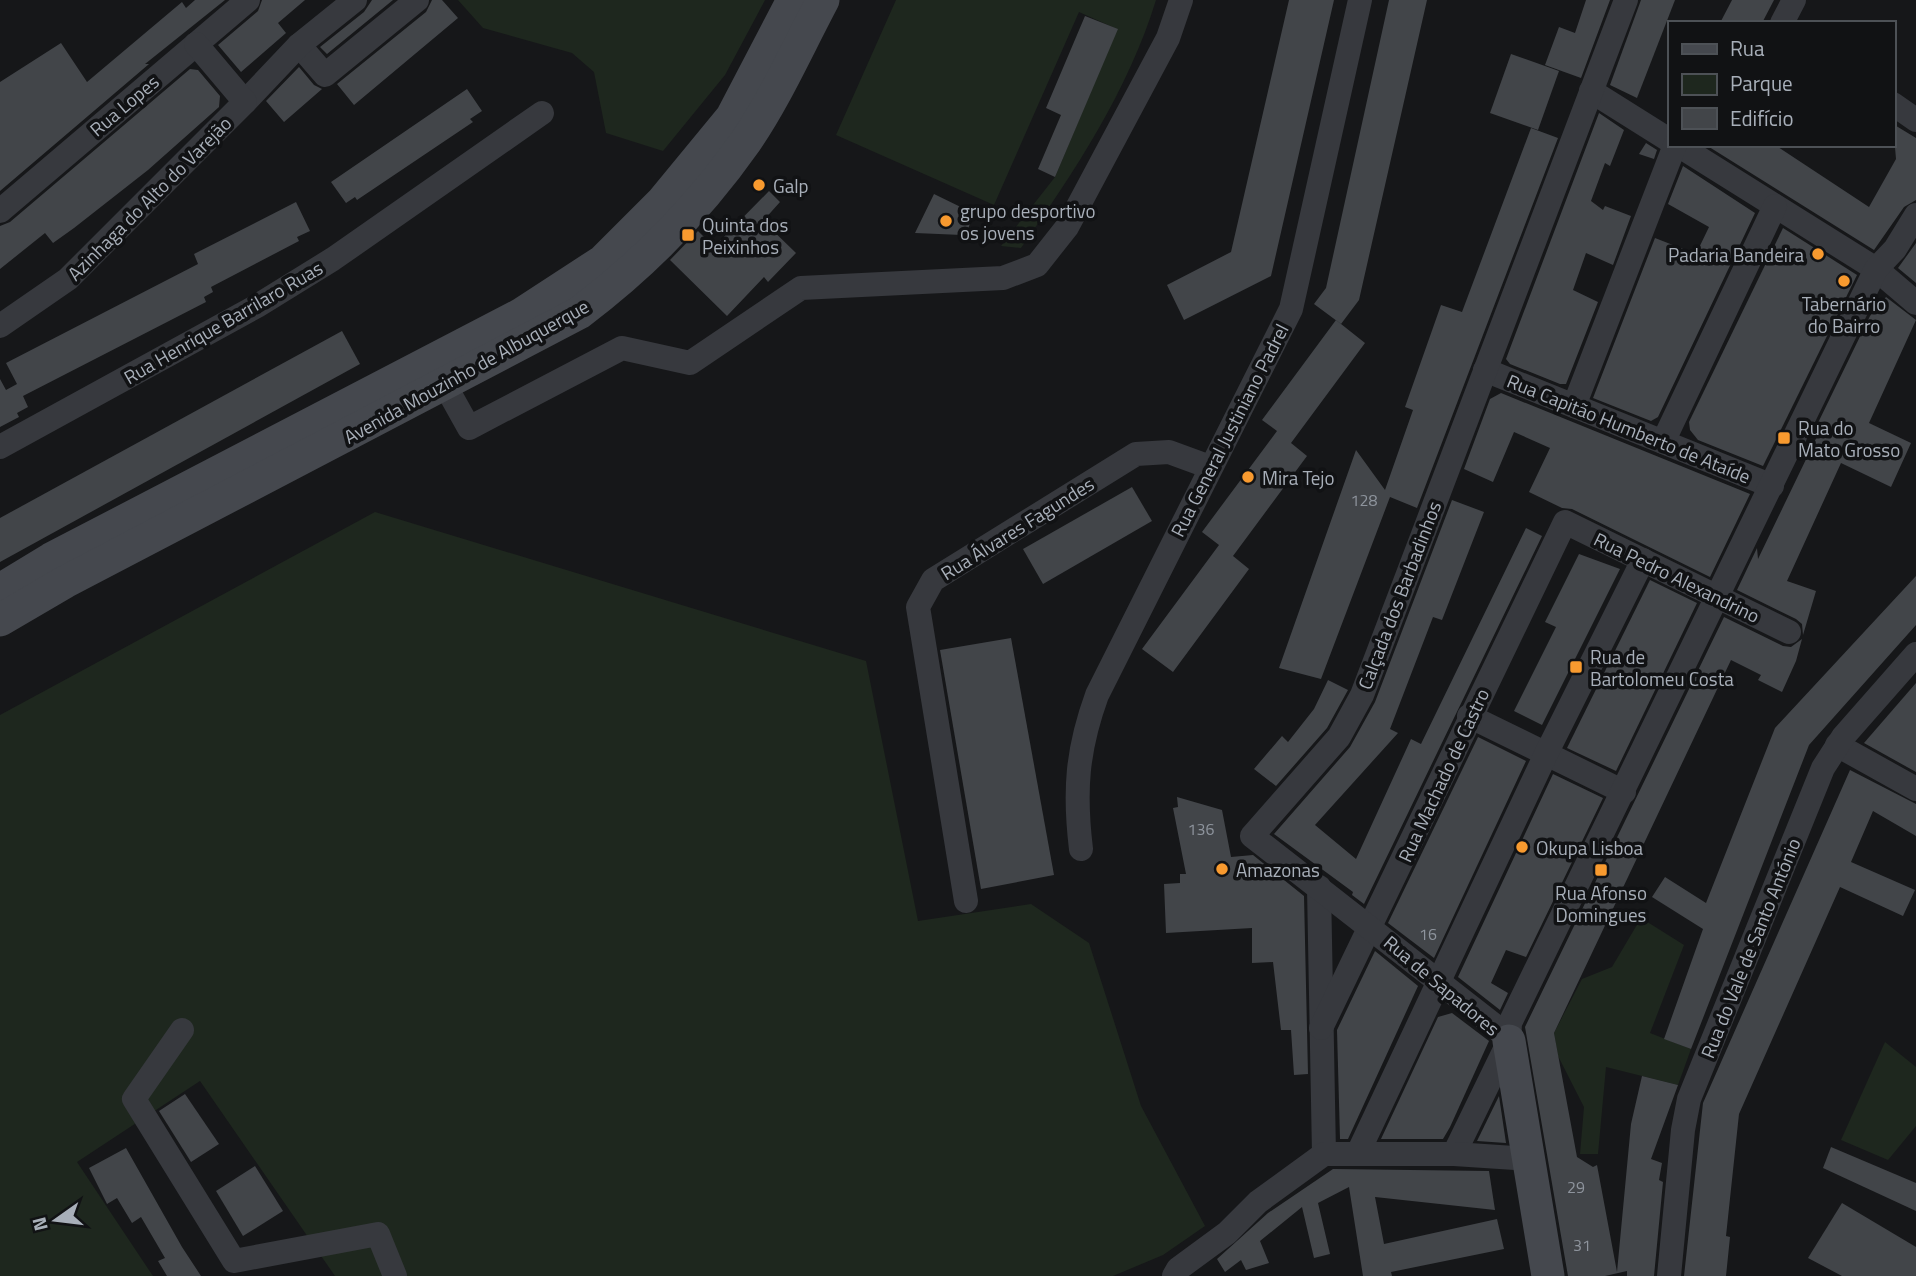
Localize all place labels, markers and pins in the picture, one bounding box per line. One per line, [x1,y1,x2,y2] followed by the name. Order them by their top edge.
[773,171,809,200] place label: Galp
[751,177,767,193] marker: Galp
[960,196,1096,247] place label: grupo desportivo os jovens
[702,210,788,261] place label: Quinta dos Peixinhos
[938,213,954,229] marker: grupo desportivo os jovens
[680,227,696,243] marker: Quinta dos Peixinhos
[1668,240,1804,269] place label: Padaria Bandeira
[1810,246,1826,262] marker: Padaria Bandeira
[1836,273,1852,289] marker: Tabernário do Bairro
[1802,289,1886,340] place label: Tabernário do Bairro
[1798,413,1900,464] place label: Rua do Mato Grosso
[1776,430,1792,446] marker: Rua do Mato Grosso
[1262,463,1334,492] place label: Mira Tejo
[1240,469,1256,485] marker: Mira Tejo
[1590,642,1734,693] place label: Rua de Bartolomeu Costa
[1568,659,1584,675] marker: Rua de Bartolomeu Costa
[1536,833,1644,862] place label: Okupa Lisboa
[1514,839,1530,855] marker: Okupa Lisboa
[1236,855,1320,884] place label: Amazonas
[1214,861,1230,877] marker: Amazonas
[1593,862,1609,878] marker: Rua Afonso Domingues
[1555,878,1647,929] place label: Rua Afonso Domingues

